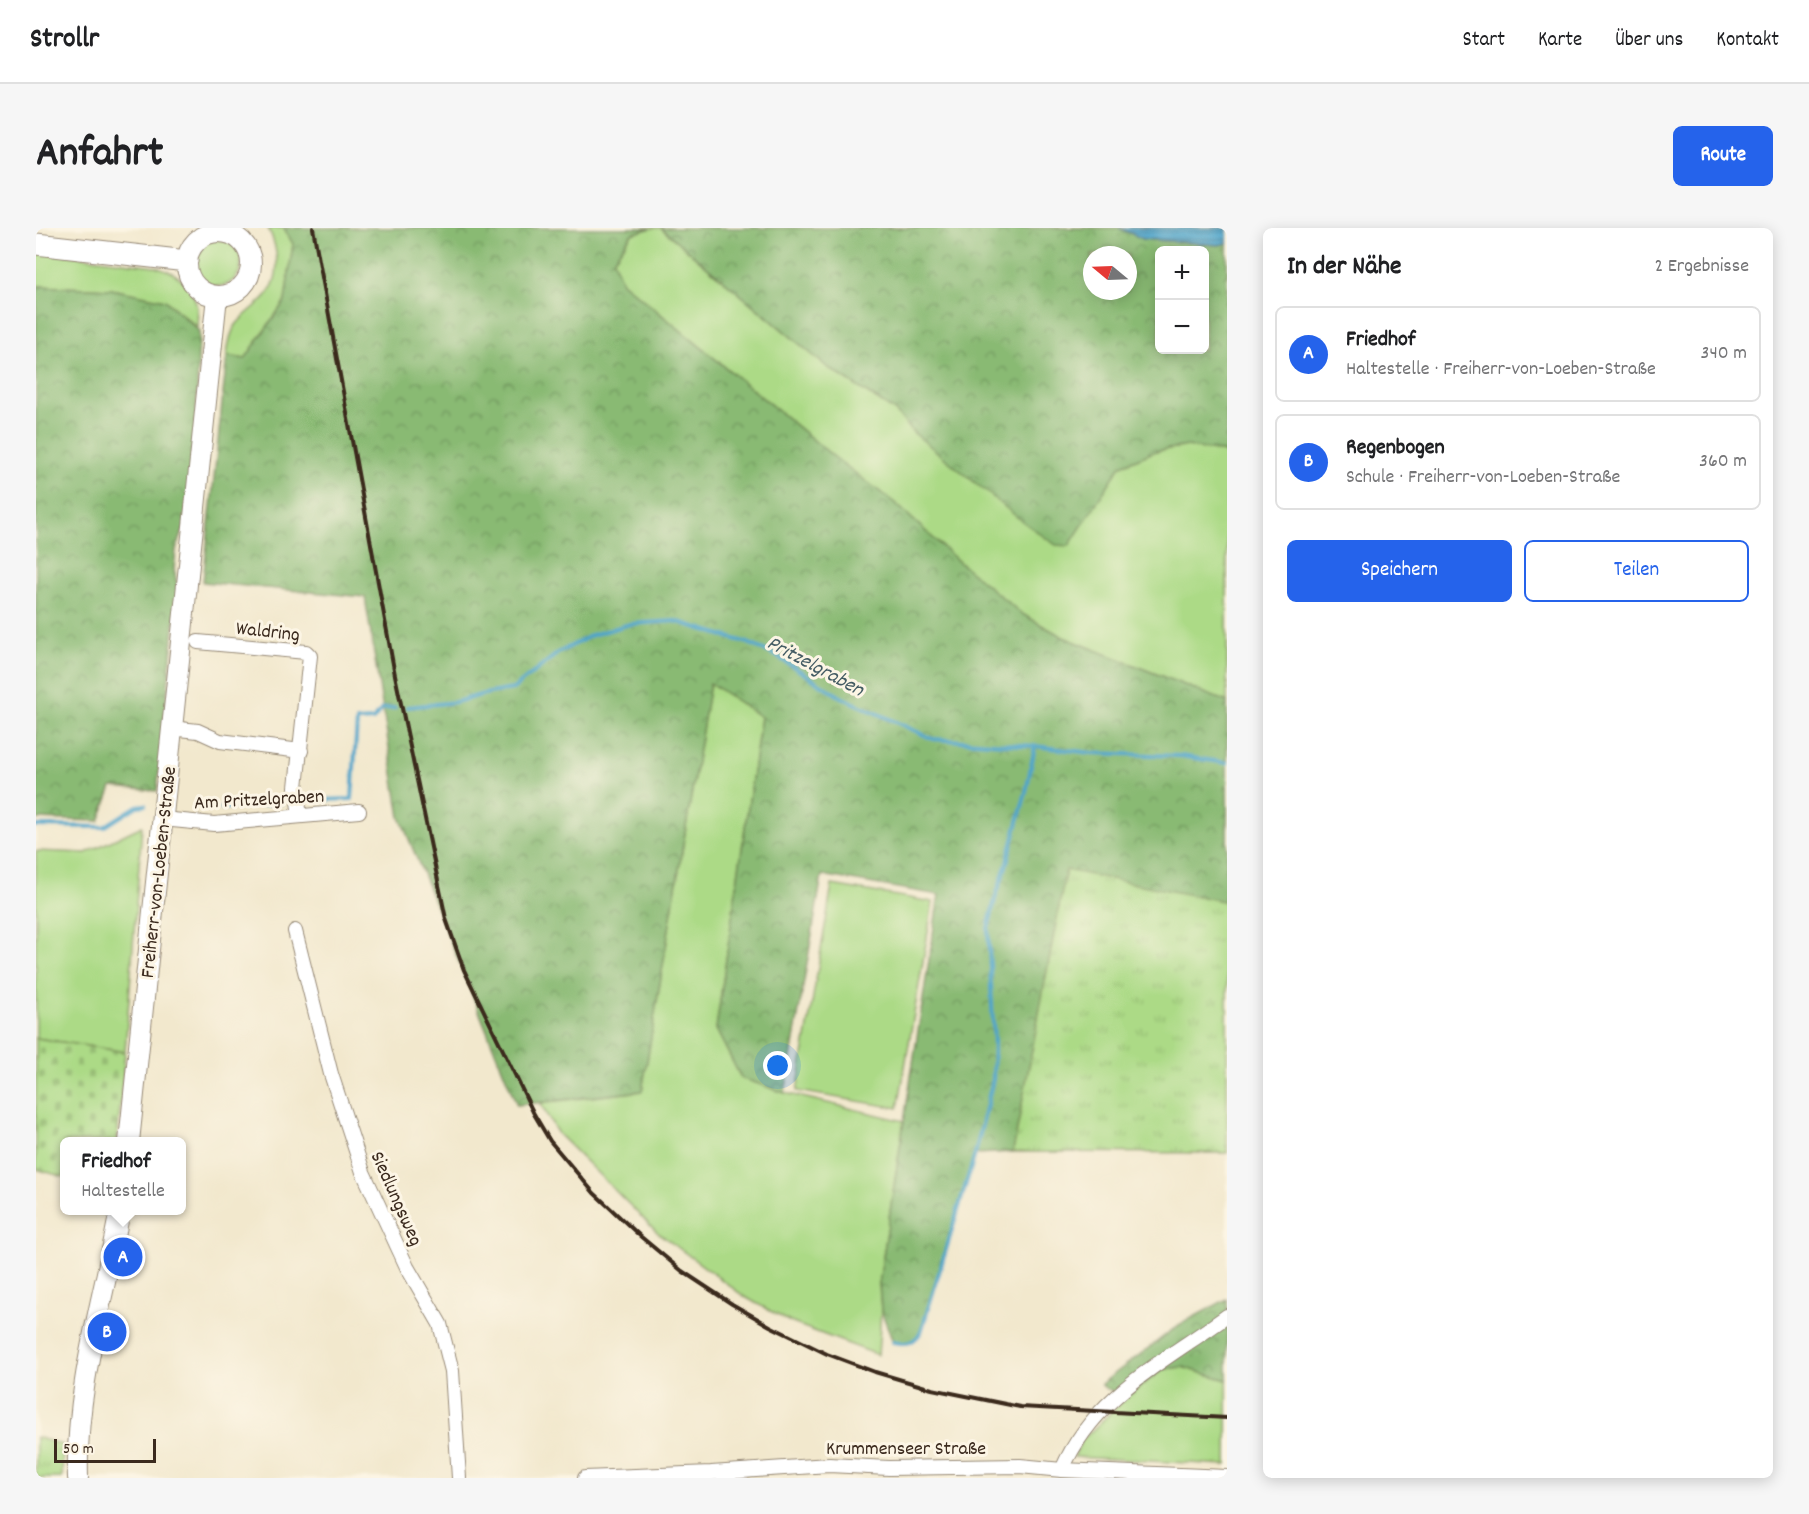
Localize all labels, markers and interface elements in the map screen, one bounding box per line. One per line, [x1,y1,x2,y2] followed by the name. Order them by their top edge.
[30,21,99,61] text: Strollr
[1463,26,1505,56] text: Start
[1538,26,1582,56] text: Karte
[1615,26,1683,56] text: Über uns
[1716,26,1779,56] text: Kontakt
[36,126,163,186] text: Anfahrt
[1673,126,1773,186] button: Route
[1083,246,1137,300] north arrow
[1155,246,1209,354] map controls
[1155,246,1209,300] button: +
[1287,249,1401,286] text: In der Nähe
[1654,253,1749,281] text: 2 Ergebnisse
[1155,300,1209,354] button: −
[1346,325,1416,356] text: Friedhof
[1303,340,1314,368] text: A
[1701,340,1747,368] text: 340 m
[1346,356,1656,384] text: Haltestelle · Freiherr-von-Loeben-Straße
[1346,433,1445,464] text: Regenbogen
[1304,448,1313,476] text: B
[1699,448,1747,476] text: 360 m
[1346,464,1620,492] text: Schule · Freiherr-von-Loeben-Straße
[1287,540,1512,602] button: Speichern
[1524,540,1749,602] button: Teilen
[234,616,301,650] street label: Waldring
[761,630,870,706] water label: Pritzelgraben
[135,765,185,979] street label: Freiherr-von-Loeben-Straße
[193,784,325,818] street label: Am Pritzelgraben
[763,1051,792,1080] your location
[60,1137,186,1215] popup
[81,1147,151,1178] text: Friedhof
[362,1147,429,1251] street label: Siedlungsweg
[81,1178,165,1206] text: Haltestelle
[104,1234,142,1280] pin: A
[88,1310,126,1354] pin: B
[54,1436,156,1464] scale bar
[826,1436,986,1464] street label: Krummenseer Straße
[63,1438,94,1461] text: 50 m

